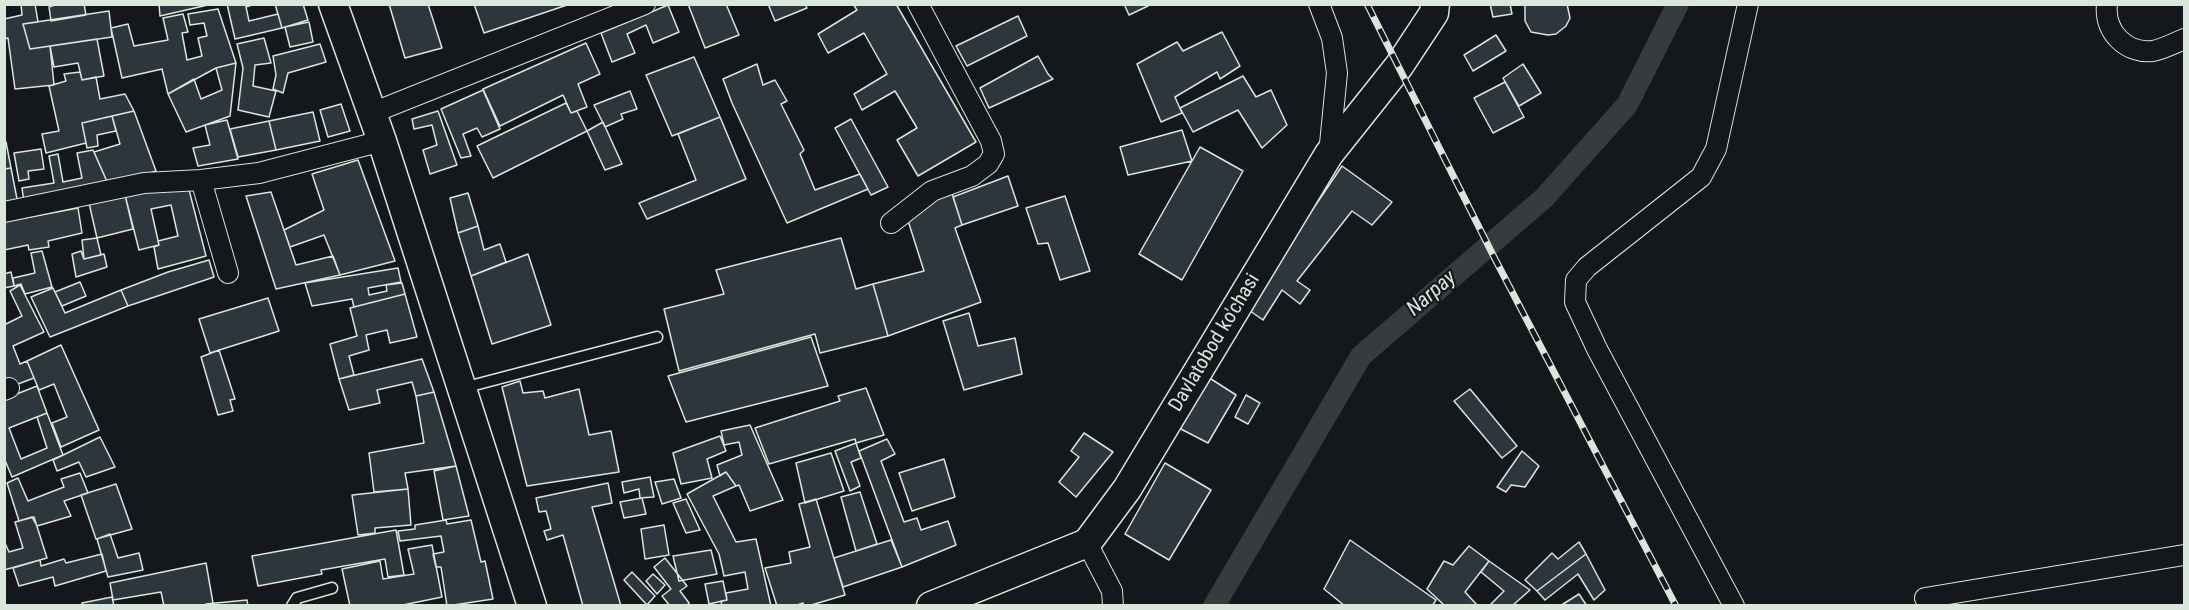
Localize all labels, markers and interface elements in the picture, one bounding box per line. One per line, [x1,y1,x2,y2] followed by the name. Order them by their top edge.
[1402,266,1462,322] water label: Narpay
[1164,270,1266,416] street label: Davlatobod ko'chasi

